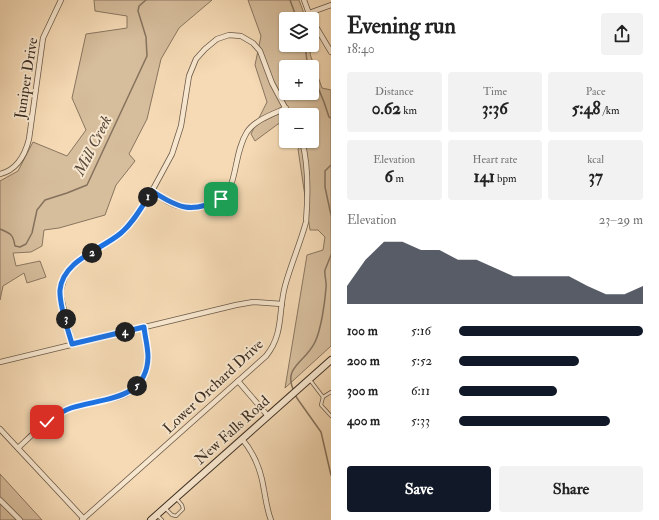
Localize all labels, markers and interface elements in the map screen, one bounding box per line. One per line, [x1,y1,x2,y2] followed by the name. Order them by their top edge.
[279,12,319,148] map controls
[279,12,319,52] button: layers
[347,12,456,40] text: Evening run
[601,13,643,55] button: share
[11,36,43,121] street label: Juniper Drive
[347,41,375,57] text: 18:40
[279,60,319,100] button: +
[375,85,414,98] text: Distance
[483,85,507,98] text: Time
[586,85,606,98] text: Pace
[372,98,401,119] text: 0.62
[482,98,508,119] text: 3:36
[572,98,601,119] text: 5:48
[401,104,417,117] text: km
[601,104,620,117] text: /km
[279,108,319,148] button: −
[69,112,117,180] water label: Mill Creek
[373,153,415,166] text: Elevation
[473,153,517,166] text: Heart rate
[587,153,604,166] text: kcal
[385,166,393,187] text: 6
[473,166,495,187] text: 141
[588,166,603,187] text: 37
[393,172,404,185] text: m
[495,172,517,185] text: bpm
[204,182,238,216] pin
[138,187,158,207] pin: 1
[210,188,232,210] icon: arrive
[146,190,150,203] text: 1
[347,212,397,228] text: Elevation
[599,212,643,228] text: 23–29 m
[82,243,102,263] pin: 2
[89,246,95,259] text: 2
[56,309,76,329] pin: 3
[64,312,68,325] text: 3
[115,322,135,342] pin: 4
[347,323,378,339] text: 100 m
[411,323,431,339] text: 5:16
[122,325,128,338] text: 4
[159,335,268,438] street label: Lower Orchard Drive
[347,353,380,369] text: 200 m
[411,353,432,369] text: 5:52
[127,376,147,396] pin: 5
[135,379,139,392] text: 5
[347,383,378,399] text: 300 m
[411,383,430,399] text: 6:11
[191,391,274,469] street label: New Falls Road
[30,405,64,439] pin
[36,411,58,433] icon: check
[347,413,380,429] text: 400 m
[411,413,430,429] text: 5:33
[347,466,491,512] button: Save
[499,466,643,512] button: Share

